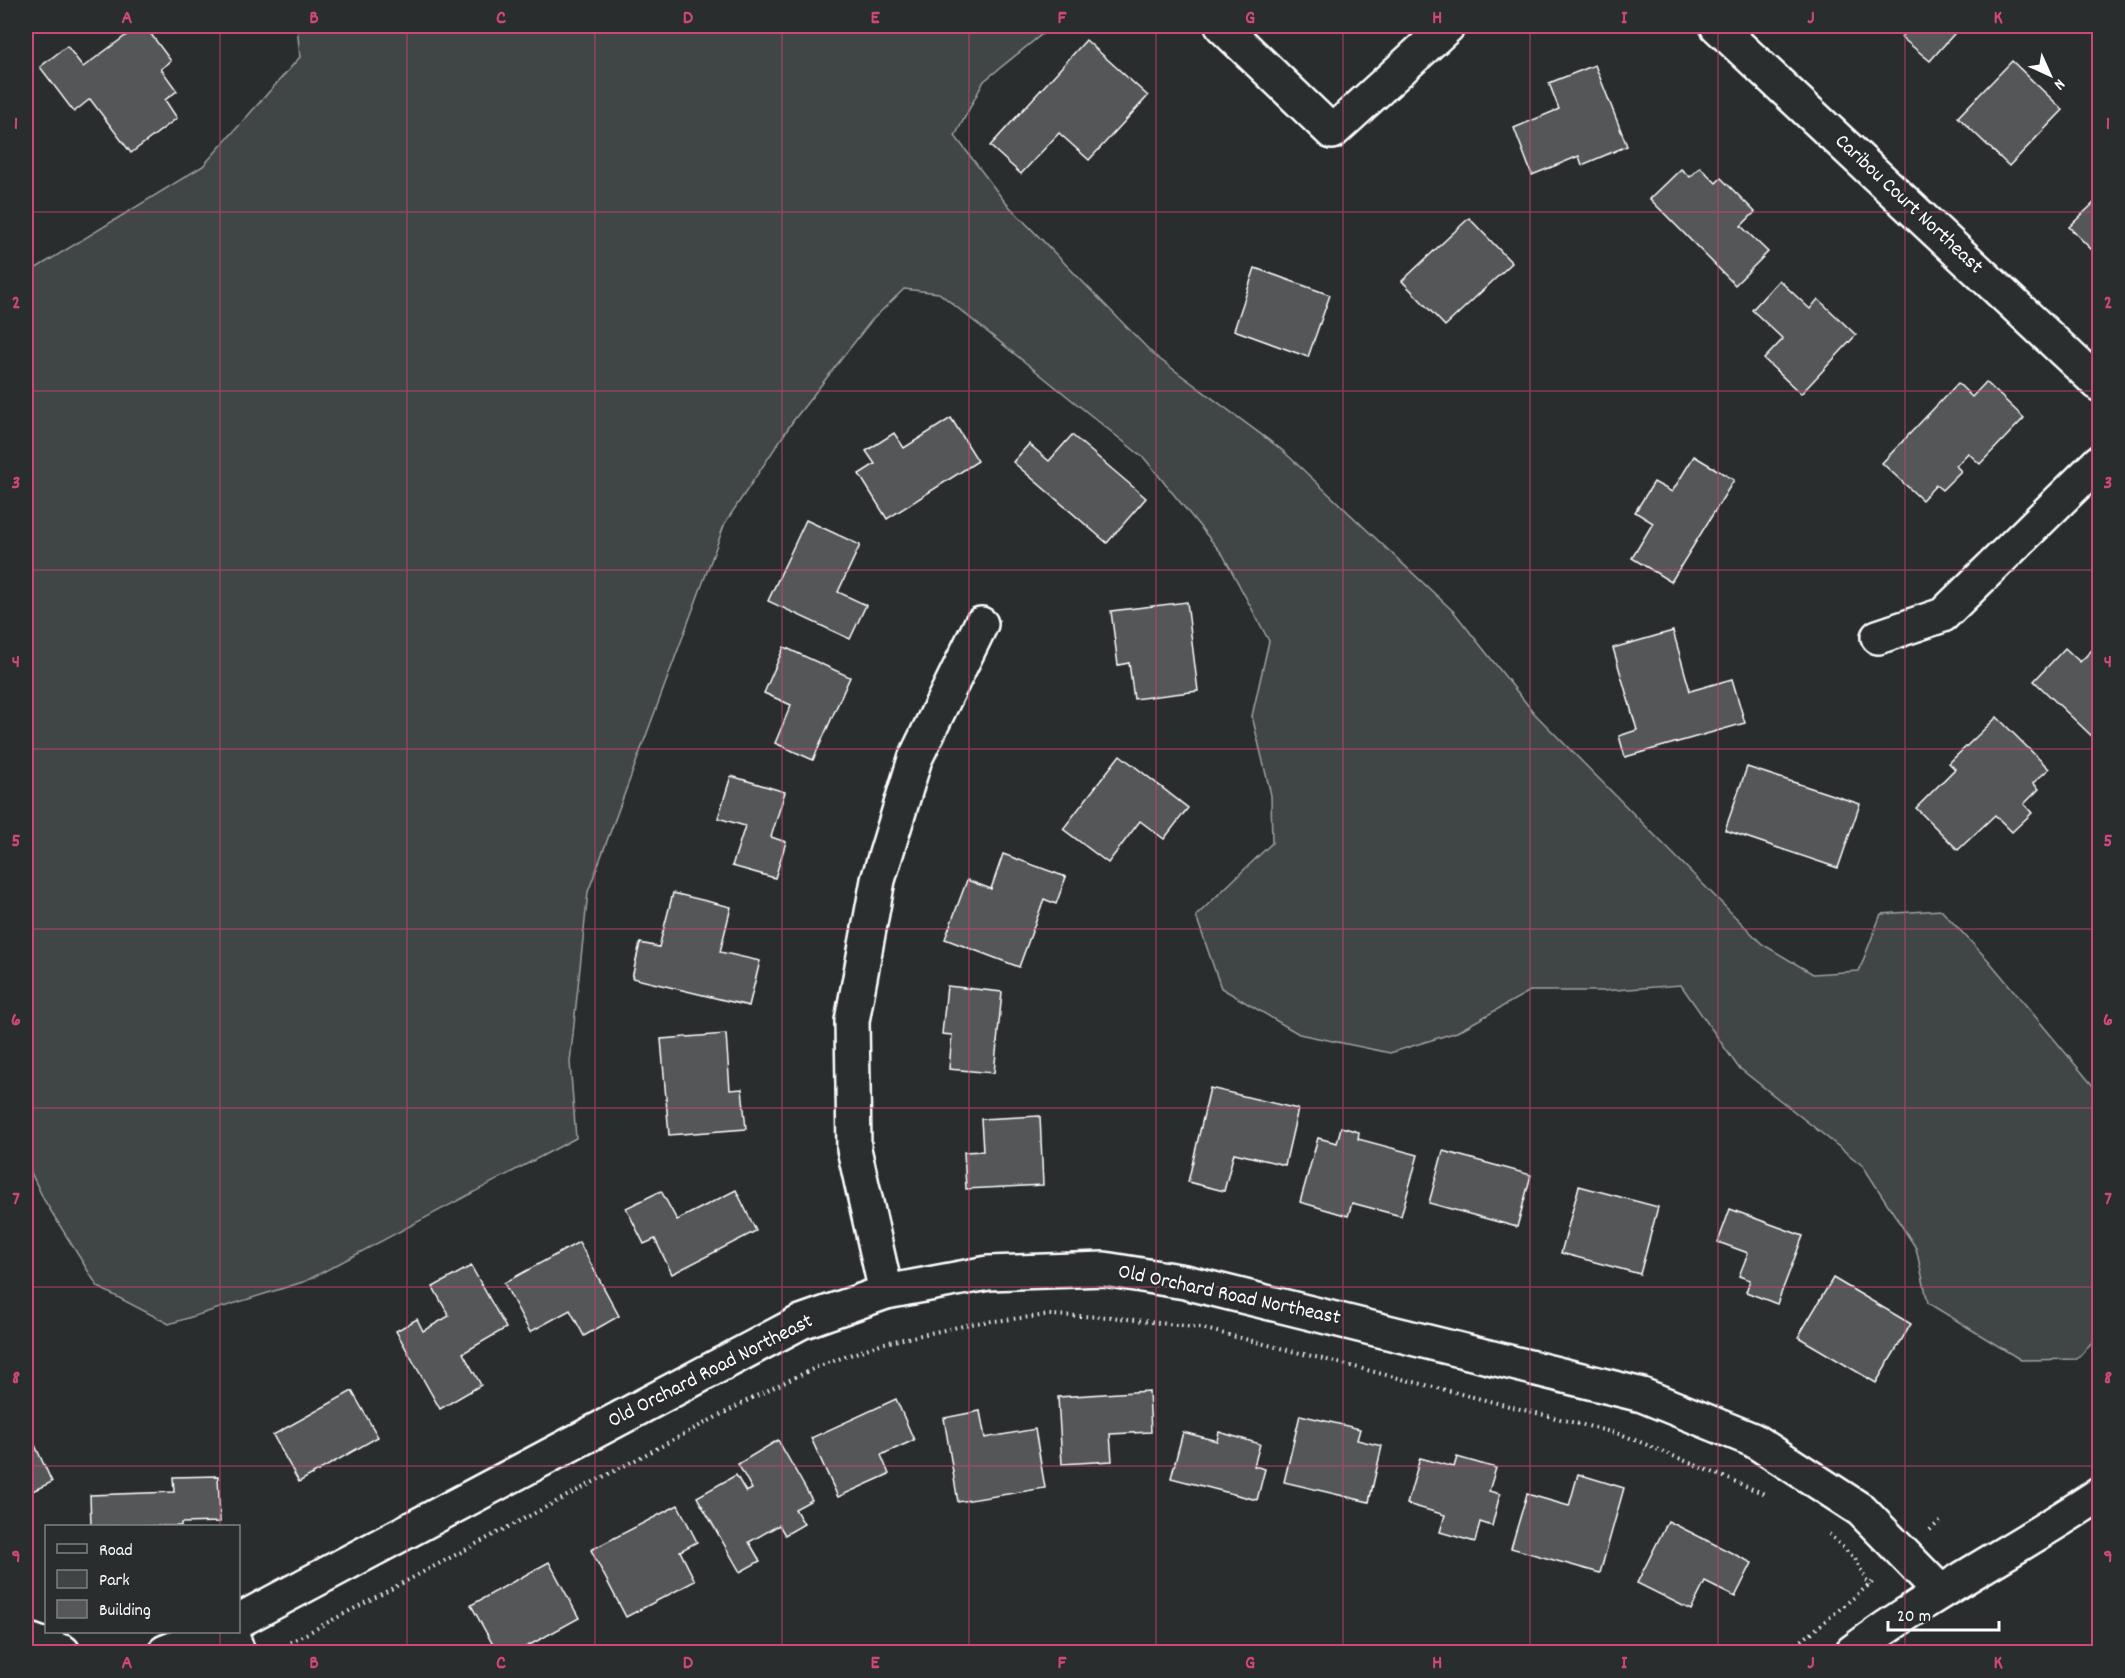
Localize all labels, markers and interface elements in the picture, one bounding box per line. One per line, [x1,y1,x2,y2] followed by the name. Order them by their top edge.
[122,5,133,33] text: A
[309,5,319,33] text: B
[496,5,506,33] text: C
[683,5,694,33] text: D
[870,5,880,33] text: E
[1058,5,1068,33] text: F
[1245,5,1255,33] text: G
[1432,5,1442,33] text: H
[1621,5,1628,33] text: I
[1807,5,1815,33] text: J
[1993,5,2003,33] text: K
[2020,45,2080,105] north arrow
[2048,73,2070,95] text: N
[14,111,18,139] text: 1
[2106,111,2110,139] text: 1
[1827,128,1989,282] street label: Caribou Court Northeast
[12,290,20,318] text: 2
[2104,290,2112,318] text: 2
[12,470,20,498] text: 3
[2104,470,2112,498] text: 3
[12,649,20,677] text: 4
[2104,649,2112,677] text: 4
[11,828,21,856] text: 5
[2103,828,2113,856] text: 5
[11,1007,21,1035] text: 6
[2103,1007,2113,1035] text: 6
[12,1186,20,1214] text: 7
[2104,1186,2112,1214] text: 7
[1115,1258,1343,1334] street label: Old Orchard Road Northeast
[603,1307,819,1437] street label: Old Orchard Road Northeast
[12,1365,20,1393] text: 8
[2104,1365,2112,1393] text: 8
[45,1525,240,1633] legend
[99,1539,133,1564] text: Road
[11,1544,21,1572] text: 9
[2103,1544,2113,1572] text: 9
[99,1569,130,1594] text: Park
[1888,1594,1999,1632] scale bar
[99,1599,151,1624] text: Building
[1897,1605,1931,1630] text: 20 m
[122,1650,133,1678] text: A
[309,1650,319,1678] text: B
[496,1650,506,1678] text: C
[683,1650,694,1678] text: D
[870,1650,880,1678] text: E
[1058,1650,1068,1678] text: F
[1245,1650,1255,1678] text: G
[1432,1650,1442,1678] text: H
[1621,1650,1628,1678] text: I
[1807,1650,1815,1678] text: J
[1993,1650,2003,1678] text: K

